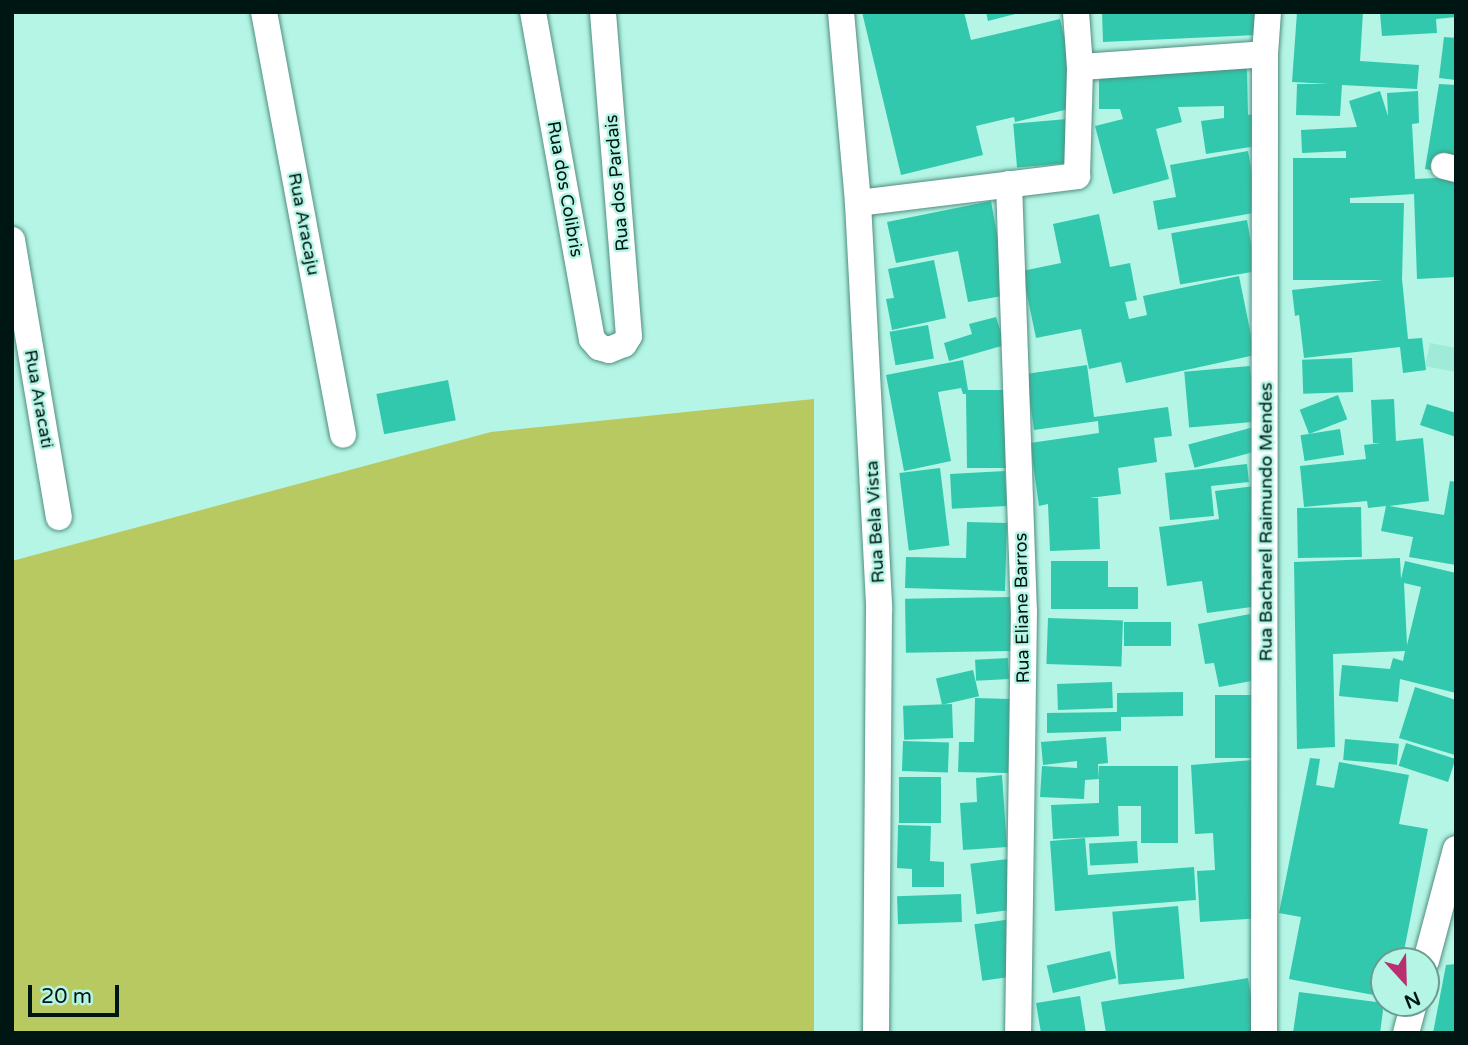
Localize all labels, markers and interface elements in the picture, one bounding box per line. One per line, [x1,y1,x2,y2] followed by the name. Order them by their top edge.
[600,114,634,252] street label: Rua dos Pardais
[542,119,588,259] street label: Rua dos Colibris
[283,171,325,277] street label: Rua Aracaju
[20,348,58,450] street label: Rua Aracati
[1255,382,1277,662] street label: Rua Bacharel Raimundo Mendes
[861,460,889,584] street label: Rua Bela Vista
[1010,532,1034,684] street label: Rua Eliane Barros
[1370,947,1440,1017] north arrow
[32,972,122,1016] scale bar
[41,984,92,1009] text: 20 m
[1401,987,1423,1013] text: N

